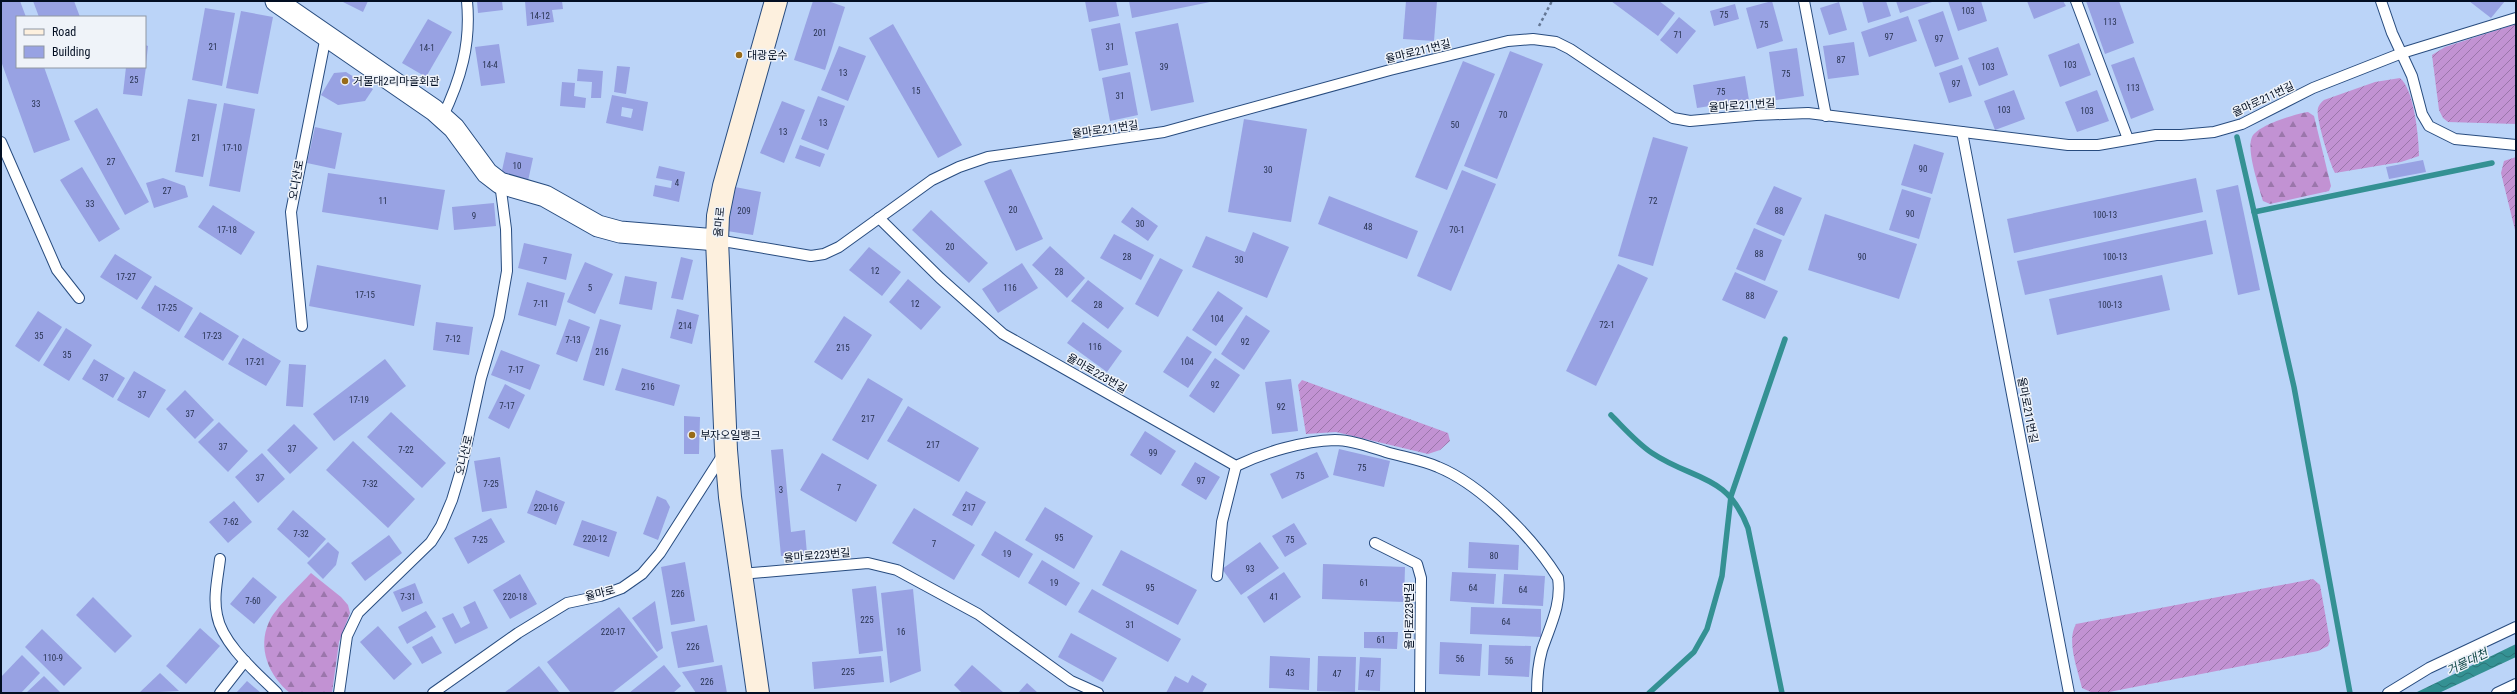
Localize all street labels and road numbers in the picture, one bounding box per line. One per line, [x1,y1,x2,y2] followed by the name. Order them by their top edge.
[1384,37,1452,66] street label: 율마로211번길
[2230,79,2296,119] street label: 율마로211번길
[1708,97,1776,114] street label: 율마로211번길
[1071,118,1139,141] street label: 율마로211번길
[287,159,306,201] street label: 오니산로
[712,206,727,238] street label: 율마로
[1065,351,1129,396] street label: 율마로223번길
[2015,376,2040,444] street label: 율마로211번길
[454,434,475,476] street label: 오니산로
[783,546,851,565] street label: 율마로223번길
[1403,583,1416,649] street label: 율마로223번길
[584,584,616,603] street label: 율마로

